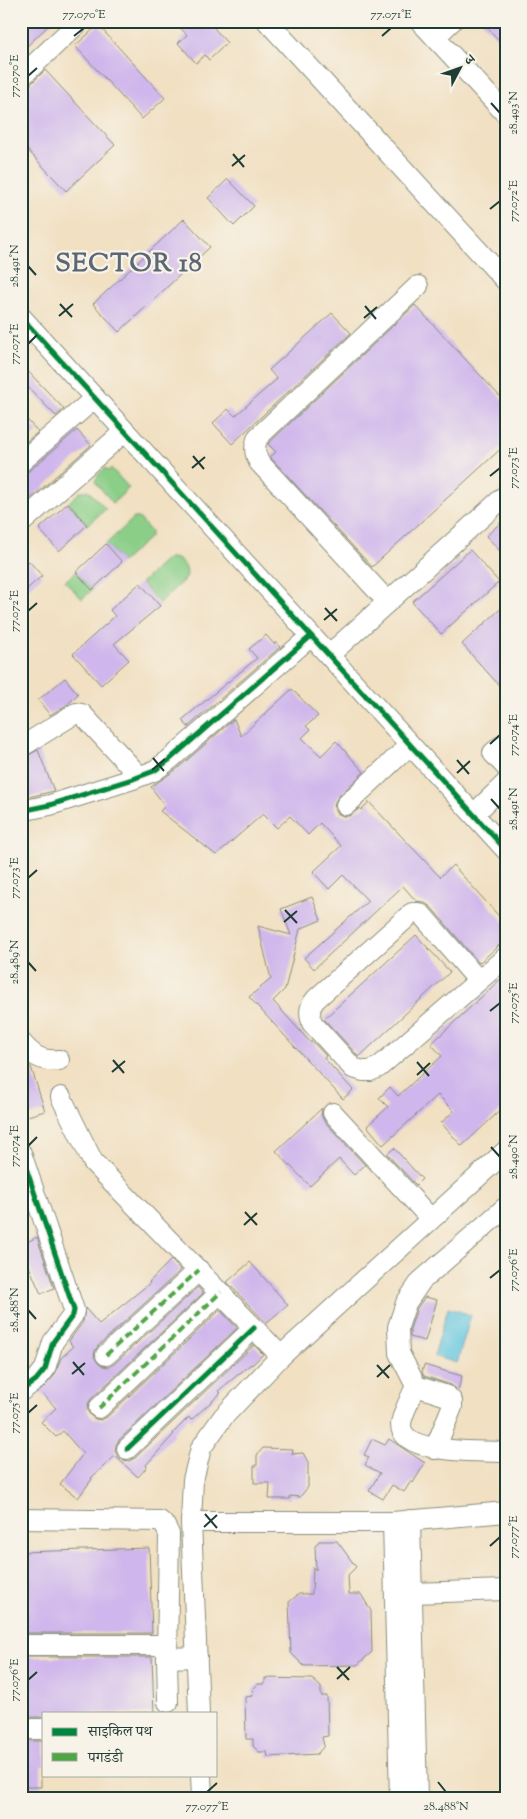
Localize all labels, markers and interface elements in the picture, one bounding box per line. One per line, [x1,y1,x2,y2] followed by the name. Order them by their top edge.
[63,6,106,24] text: 77.070°E
[371,6,412,24] text: 77.071°E
[434,42,484,92] north arrow
[458,51,479,71] text: उ
[6,54,24,97] text: 77.070°E
[505,91,523,135] text: 28.493°N
[505,179,523,222] text: 77.072°E
[6,244,24,288] text: 28.491°N
[55,246,203,283] district label: SECTOR 18
[6,323,24,364] text: 77.071°E
[505,446,523,489] text: 77.073°E
[6,589,24,632] text: 77.072°E
[505,713,523,756] text: 77.074°E
[505,787,523,831] text: 28.491°N
[6,856,24,899] text: 77.073°E
[6,939,24,984] text: 28.489°N
[505,982,523,1024] text: 77.075°E
[6,1124,24,1167] text: 77.074°E
[505,1134,523,1180] text: 28.490°N
[505,1248,523,1291] text: 77.076°E
[6,1287,24,1333] text: 28.488°N
[6,1392,24,1434] text: 77.075°E
[505,1515,523,1558] text: 77.077°E
[6,1658,24,1701] text: 77.076°E
[42,1712,218,1776] legend
[87,1722,153,1743] text: साइकिल पथ
[87,1748,124,1769] text: पगडंडी
[186,1798,229,1816] text: 77.077°E
[423,1798,469,1816] text: 28.488°N

